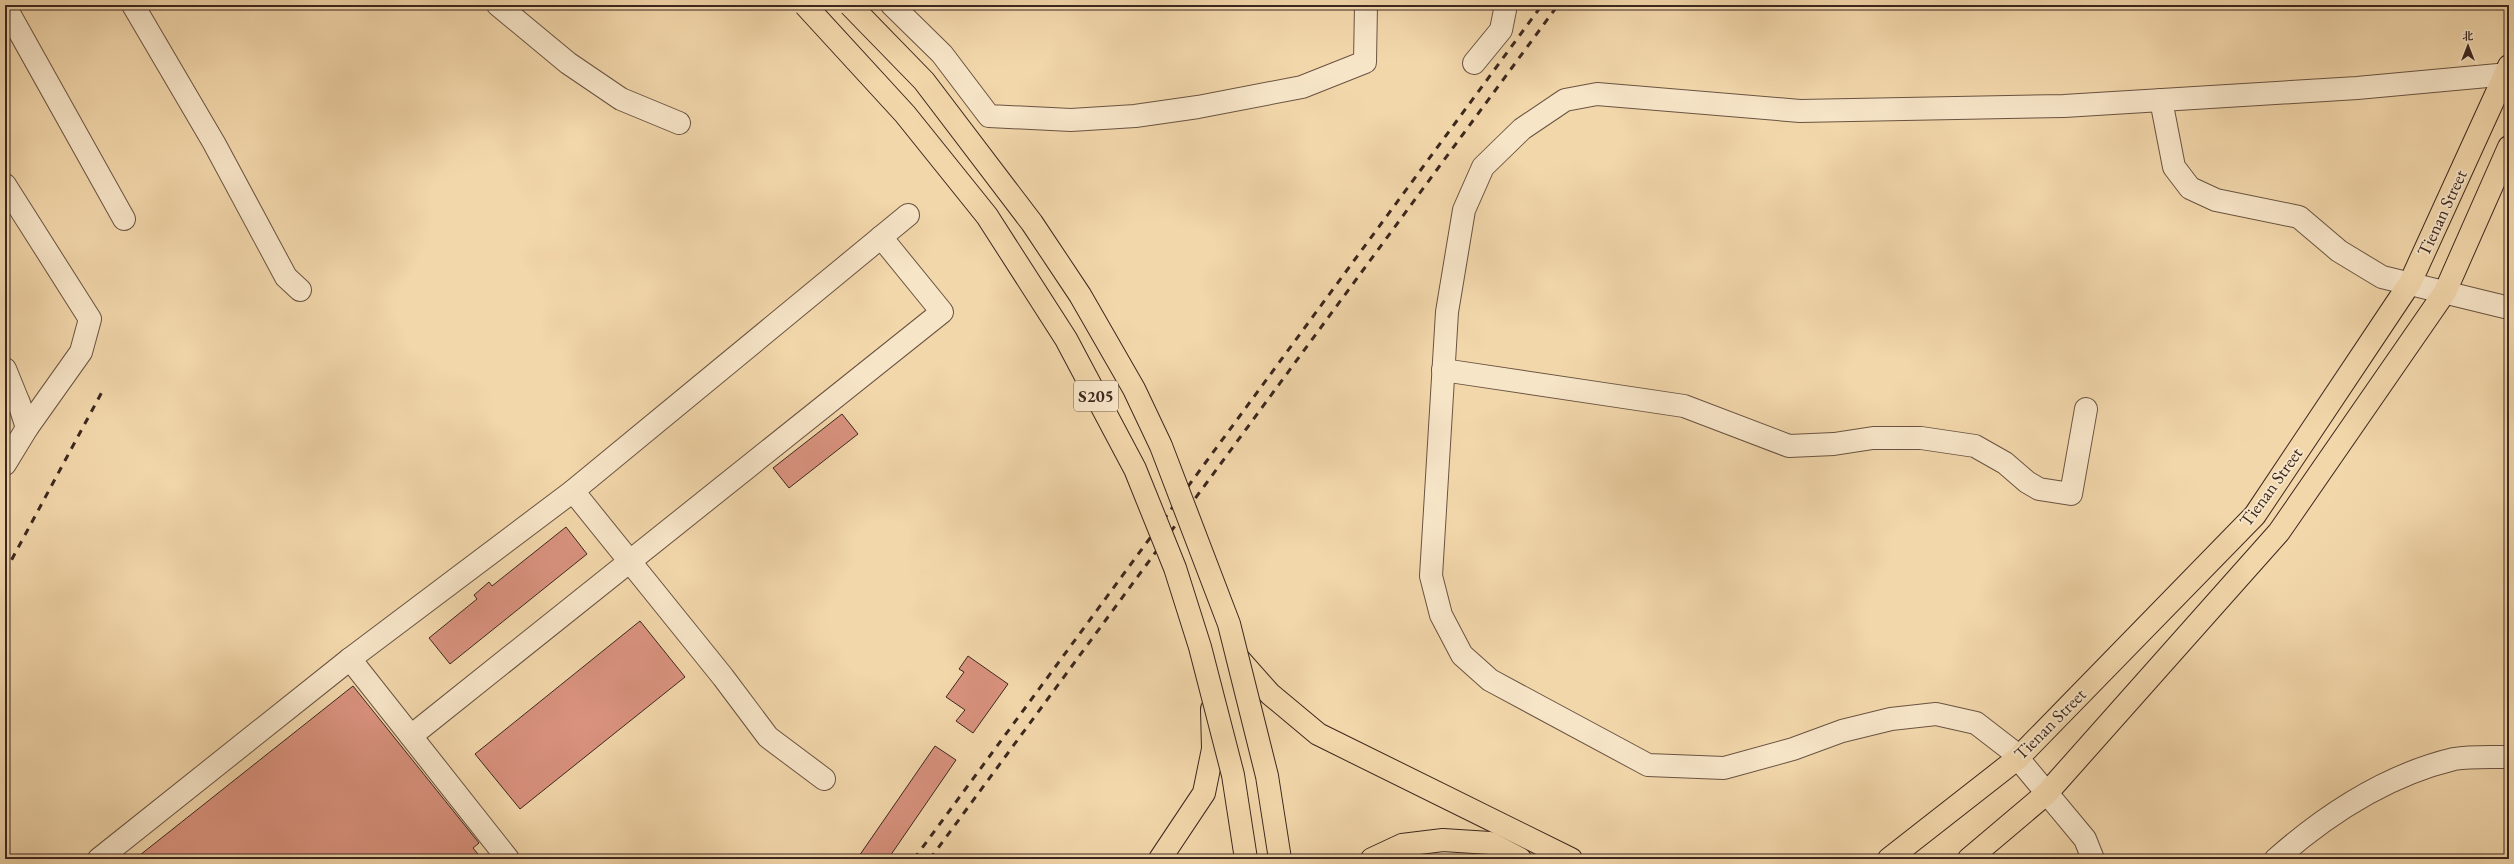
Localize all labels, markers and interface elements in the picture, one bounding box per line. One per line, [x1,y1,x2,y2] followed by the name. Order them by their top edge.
[2448,26,2488,66] north arrow
[2463,29,2474,43] text: 北
[2412,166,2472,260] street label: Tienan Street
[1074,381,1118,411] road number: S205
[2234,442,2307,531] street label: Tienan Street
[2009,682,2091,765] street label: Tienan Street

